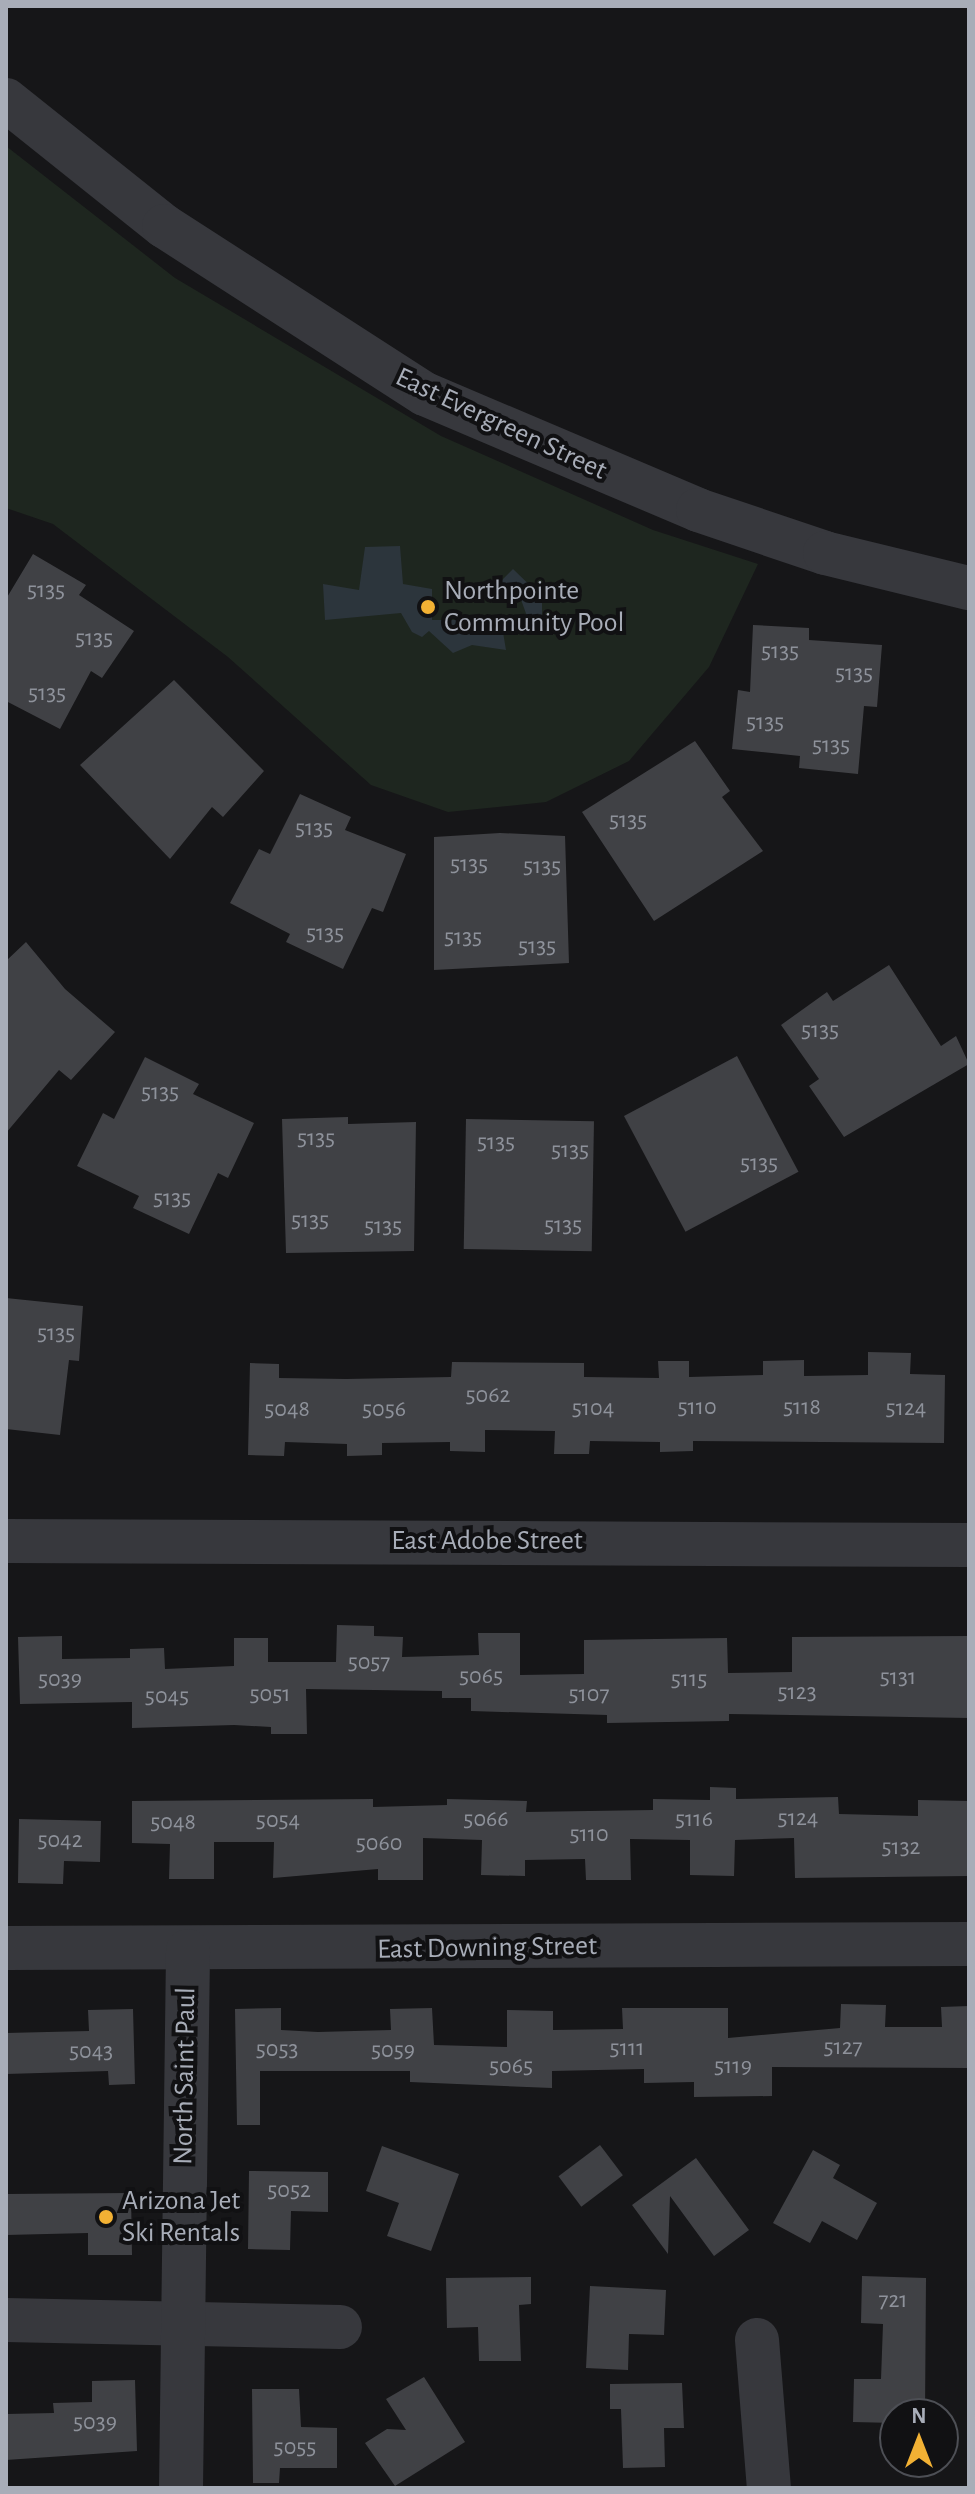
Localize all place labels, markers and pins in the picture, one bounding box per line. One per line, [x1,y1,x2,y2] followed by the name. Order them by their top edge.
[444,574,625,640] place label: Northpointe Community Pool
[419,598,437,616] marker: Northpointe Community Pool
[122,2184,240,2250] place label: Arizona Jet Ski Rentals
[97,2208,115,2226] marker: Arizona Jet Ski Rentals

